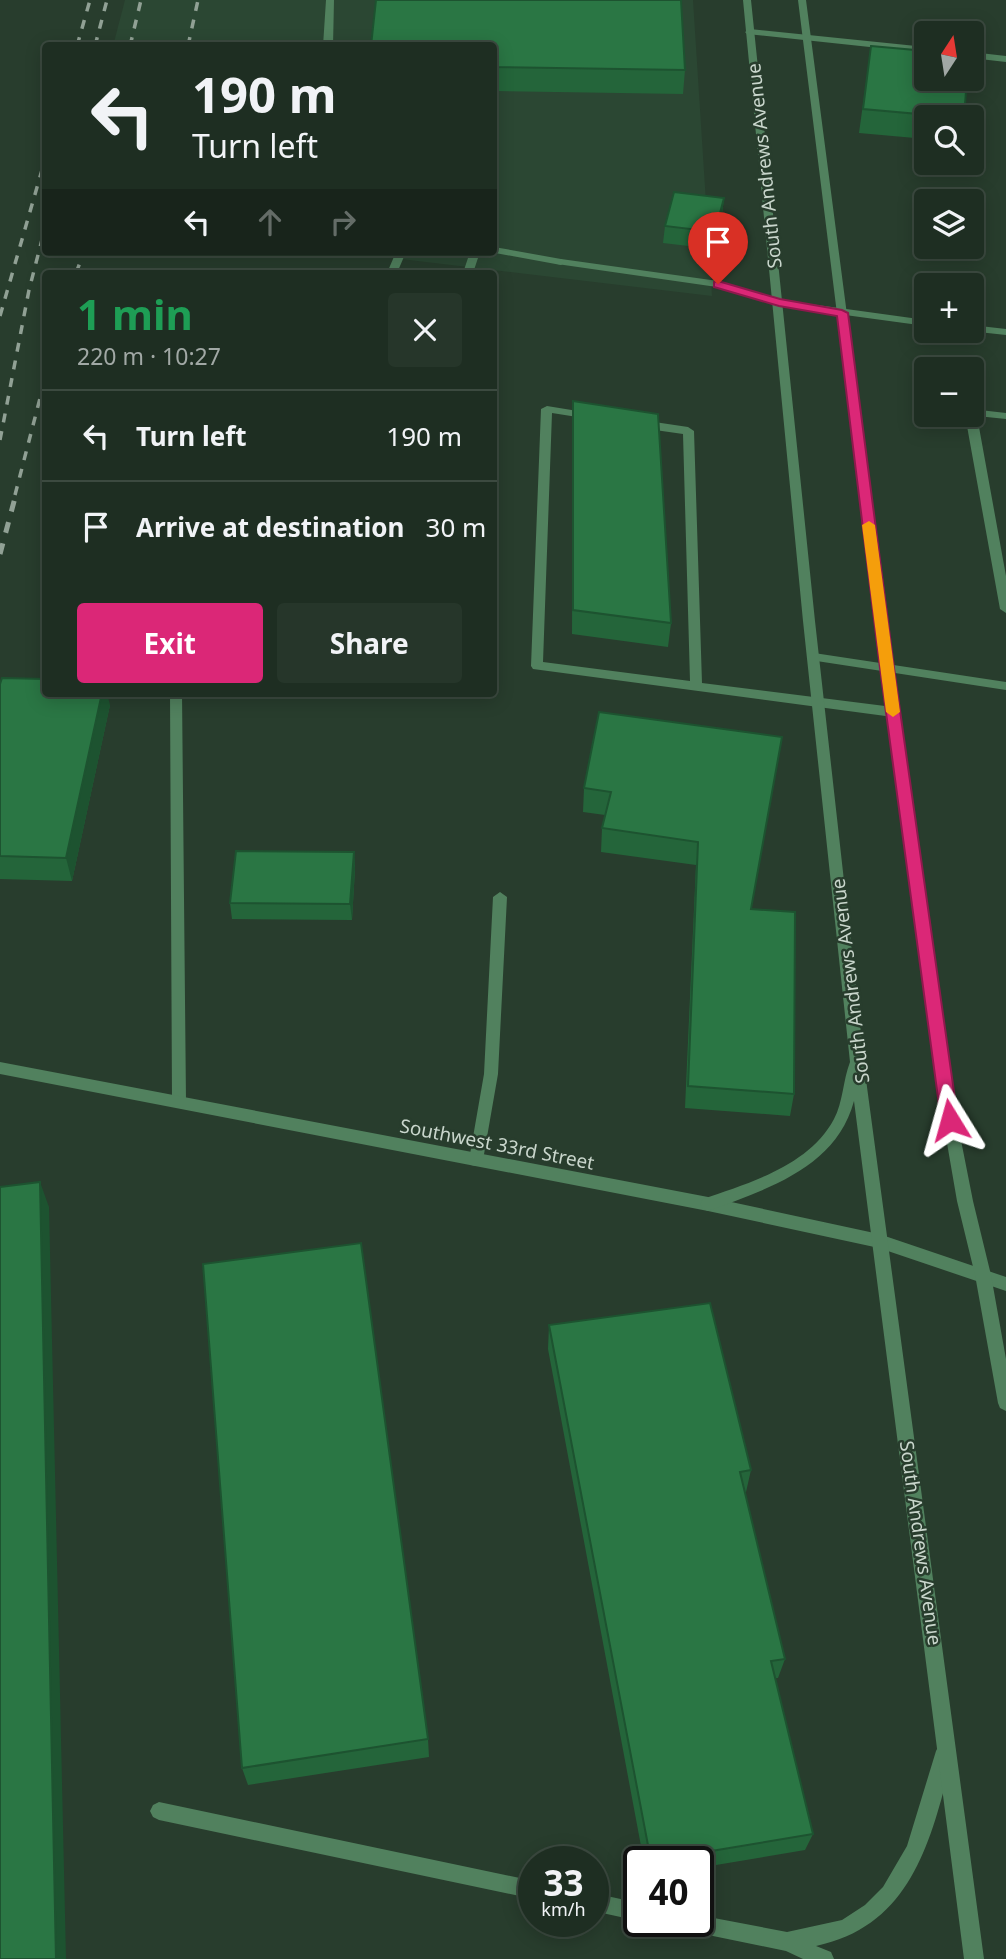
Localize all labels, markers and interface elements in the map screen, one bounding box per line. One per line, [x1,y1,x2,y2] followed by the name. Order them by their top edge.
[914,21,984,91] north arrow
[914,21,984,427] map controls
[192,61,337,127] text: 190 m
[740,62,788,270] street label: South Andrews Avenue
[77,70,168,161] icon: left
[914,105,984,175] button: search
[192,124,318,167] text: Turn left
[914,189,984,259] button: layers
[178,203,216,241] icon: left
[251,203,289,241] icon: ahead
[324,203,362,241] icon: right
[688,212,748,284] pin
[699,223,737,261] icon: arrive
[914,273,984,343] button: +
[77,285,193,342] text: 1 min
[388,293,462,367] button: close
[77,340,221,372] text: 220 m · 10:27
[914,357,984,427] button: −
[77,417,115,455] icon: left
[136,418,247,454] text: Turn left
[386,418,462,454] text: 190 m
[77,508,115,546] icon: arrive
[136,509,405,545] text: Arrive at destination
[426,509,486,545] text: 30 m
[77,603,263,683] button: Exit
[277,603,462,683] button: Share
[825,877,875,1085] street label: South Andrews Avenue
[913,1083,987,1157] position arrow
[397,1112,597,1176] street label: Southwest 33rd Street
[894,1439,948,1647] street label: South Andrews Avenue
[623,1846,714,1937] speed limit sign: 40
[543,1859,584,1906] text: 33
[541,1897,586,1921] text: km/h

